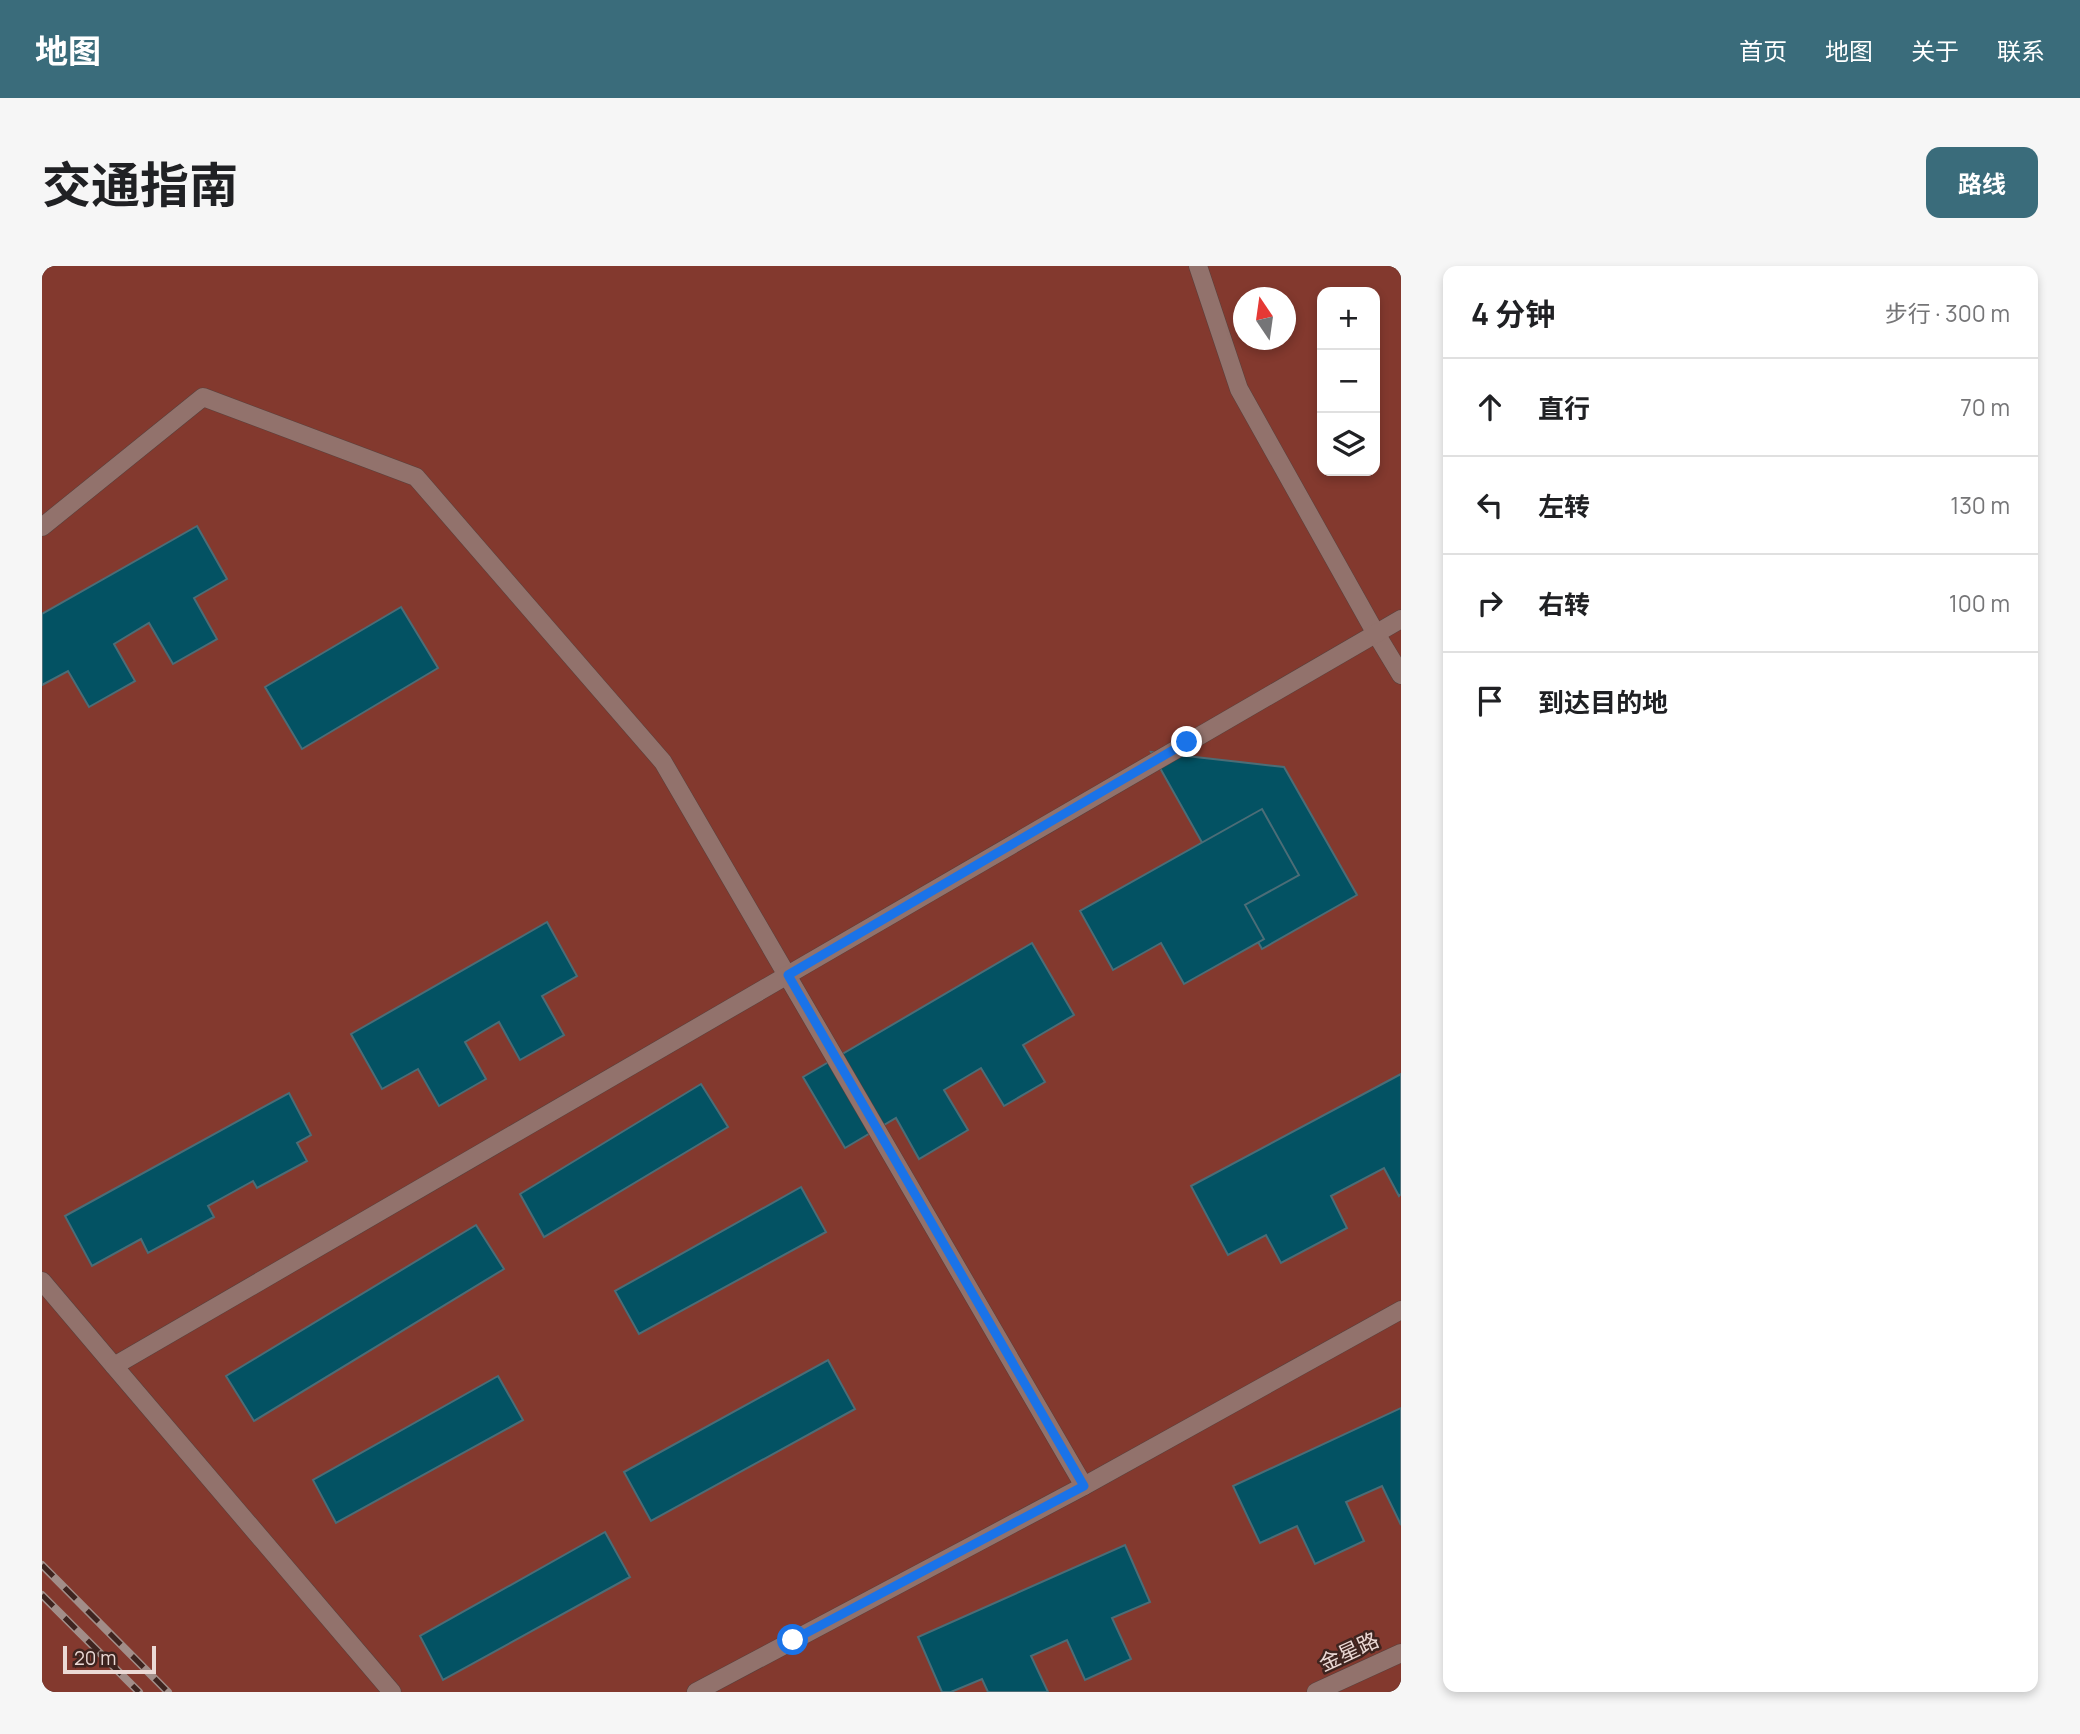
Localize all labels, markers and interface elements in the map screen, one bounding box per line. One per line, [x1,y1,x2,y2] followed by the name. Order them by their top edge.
[35,28,101,73] text: 地图
[1739,34,1787,67] text: 首页
[1825,34,1873,67] text: 地图
[1911,34,1959,67] text: 关于
[1997,34,2045,67] text: 联系
[1926,147,2038,218] button: 路线
[42,151,238,218] text: 交通指南
[1233,287,1296,350] north arrow
[1317,287,1380,476] map controls
[1317,287,1380,350] button: +
[1471,293,1555,334] text: 4 分钟
[1885,297,2010,329] text: 步行 · 300 m
[1317,350,1380,413] button: −
[1471,388,1509,426] icon: ahead
[1538,390,1590,426] text: 直行
[1960,391,2010,423] text: 70 m
[1317,413,1380,476] button: layers
[1471,486,1509,524] icon: left
[1538,488,1590,524] text: 左转
[1950,489,2010,521] text: 130 m
[1471,584,1509,622] icon: right
[1538,586,1590,622] text: 右转
[1949,587,2010,619] text: 100 m
[1471,682,1509,720] icon: arrive
[1538,684,1668,720] text: 到达目的地
[1171,726,1202,757] route end
[777,1624,808,1655] route start
[1314,1625,1383,1677] street label: 金星路
[63,1643,156,1675] scale bar
[74,1645,116,1671] text: 20 m

